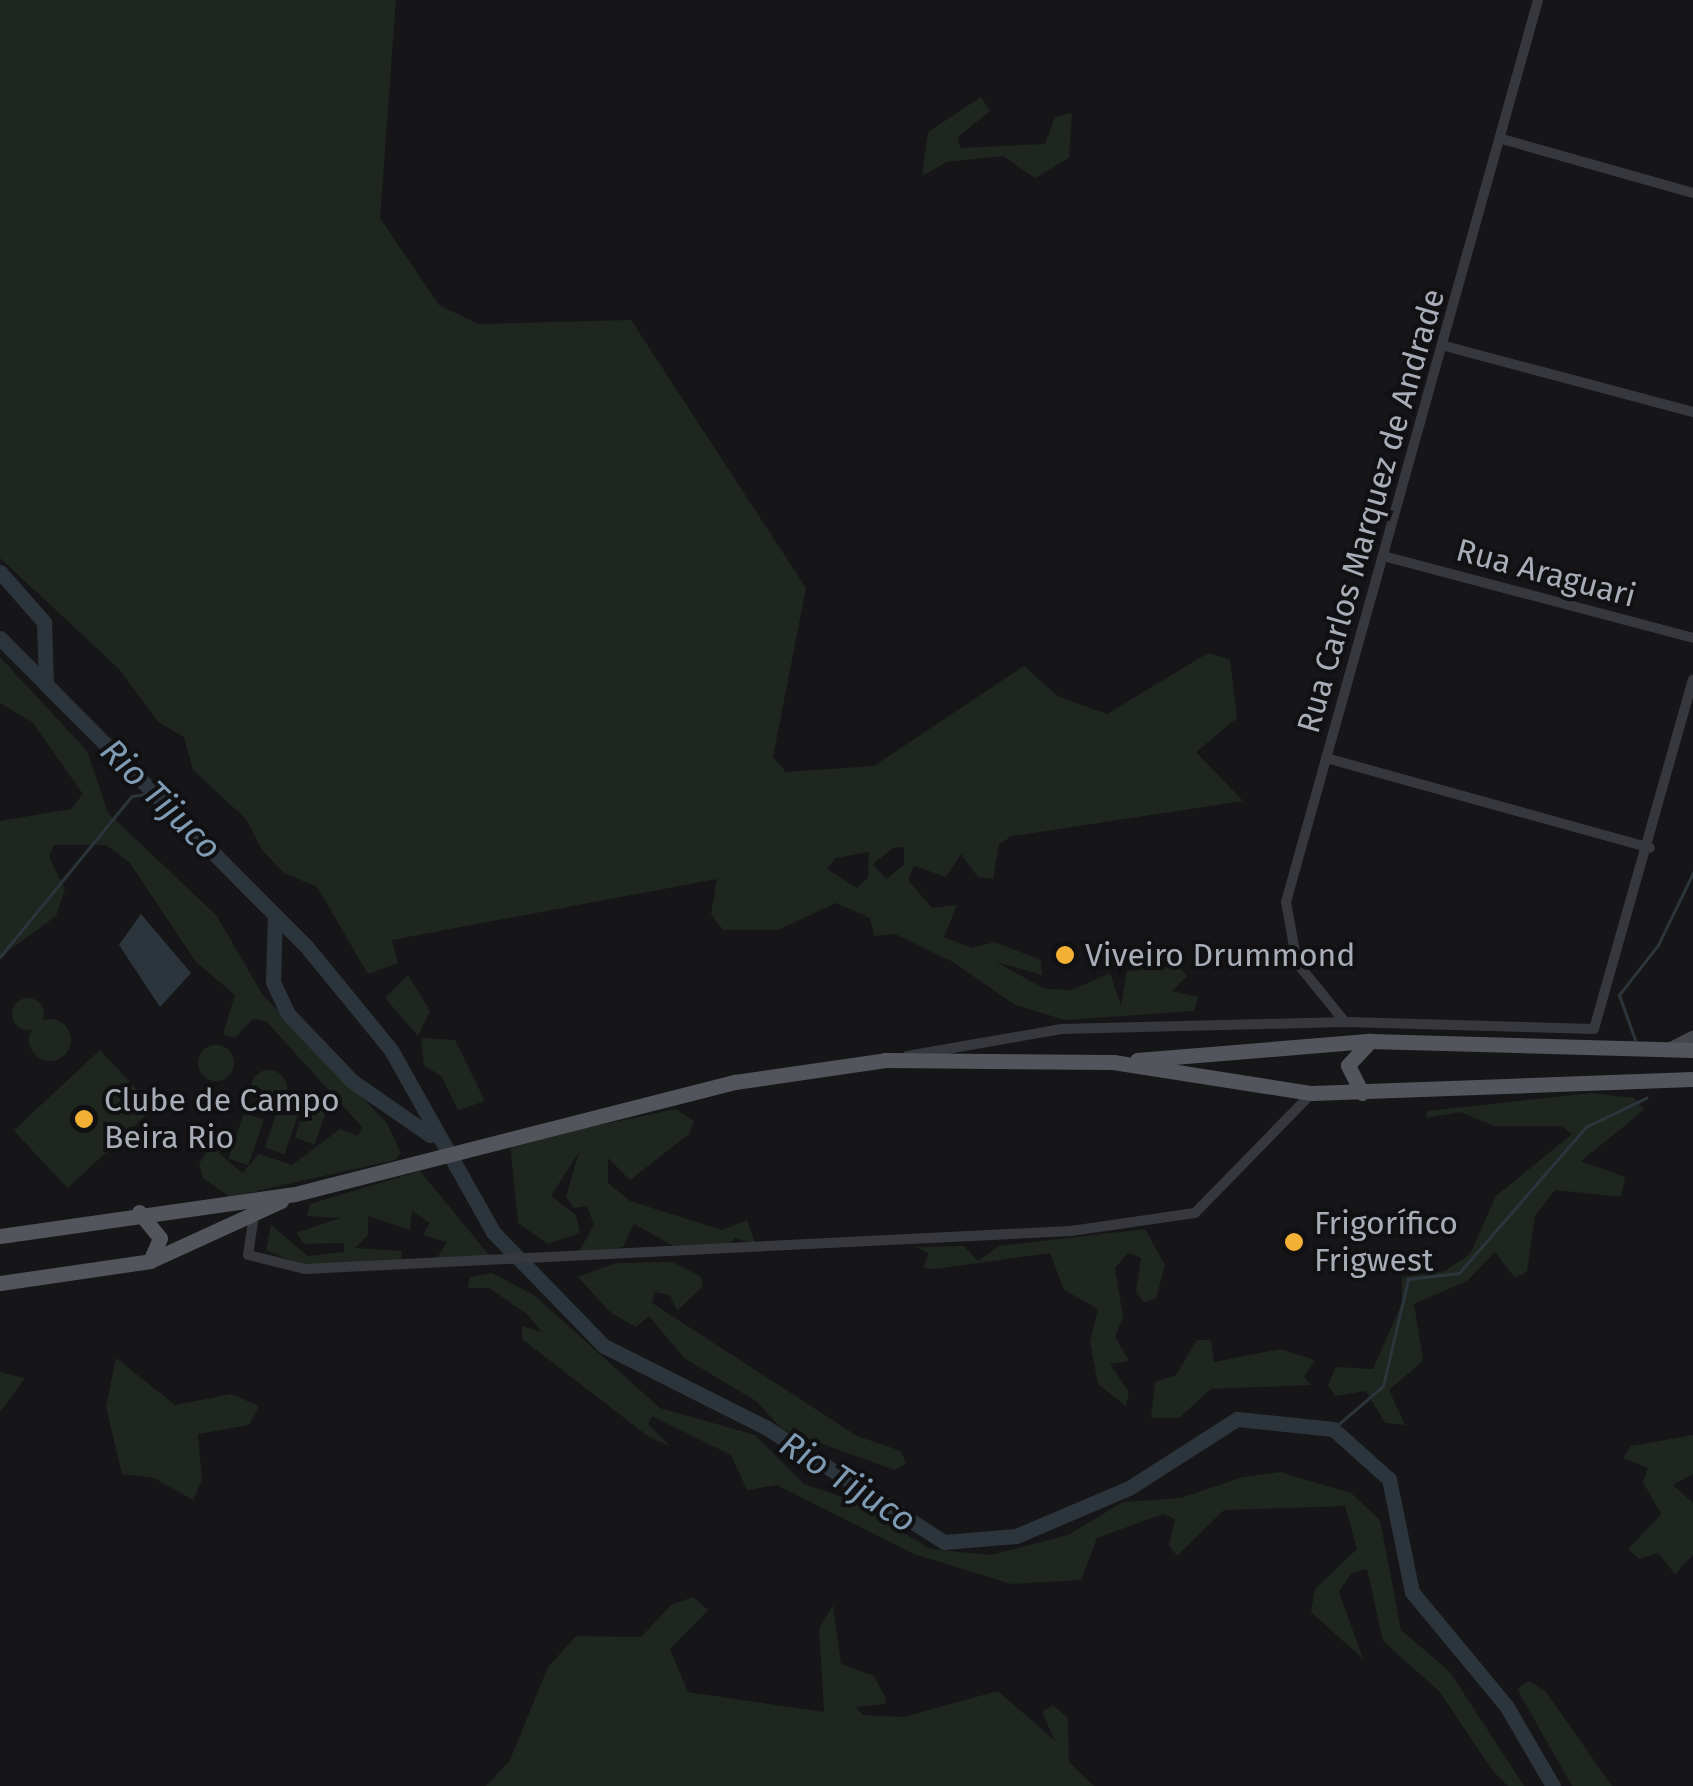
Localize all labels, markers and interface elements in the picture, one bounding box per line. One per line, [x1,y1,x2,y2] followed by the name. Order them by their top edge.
[1289,285,1453,737] street label: Rua Carlos Marquez de Andrade
[1452,531,1640,615] street label: Rua Araguari
[92,730,230,868] water label: Rio Tijuco
[1085,936,1355,974] place label: Viveiro Drummond
[1054,944,1076,966] marker: Viveiro Drummond
[104,1082,340,1157] place label: Clube de Campo Beira Rio
[73,1108,95,1130] marker: Clube de Campo Beira Rio
[1314,1205,1458,1280] place label: Frigorífico Frigwest
[1283,1231,1305,1253] marker: Frigorífico Frigwest
[772,1423,924,1541] water label: Rio Tijuco

